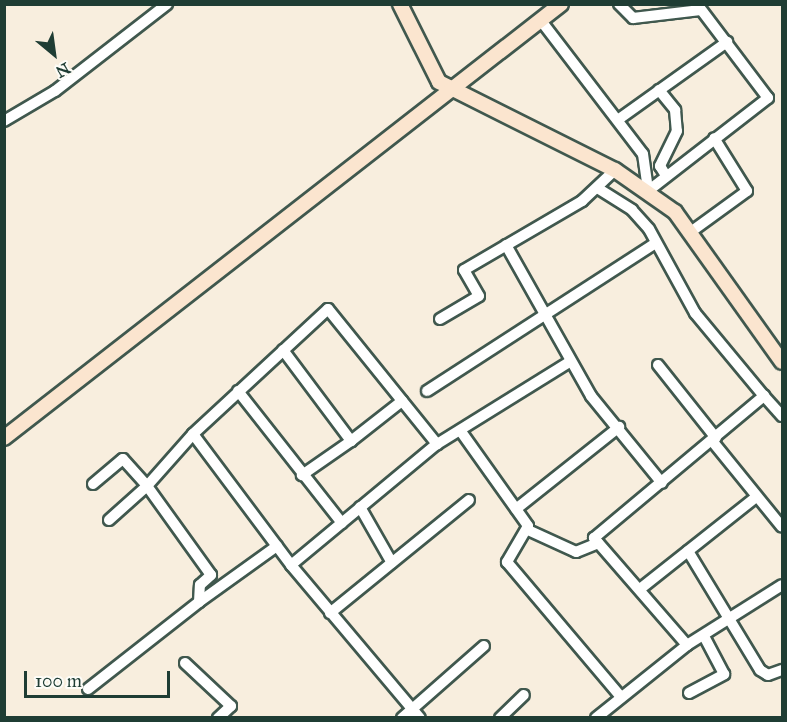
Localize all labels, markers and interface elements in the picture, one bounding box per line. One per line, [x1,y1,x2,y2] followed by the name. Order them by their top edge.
[24,24,84,84] north arrow
[52,59,74,82] text: N
[27,659,172,697] scale bar
[35,670,82,692] text: 100 m

